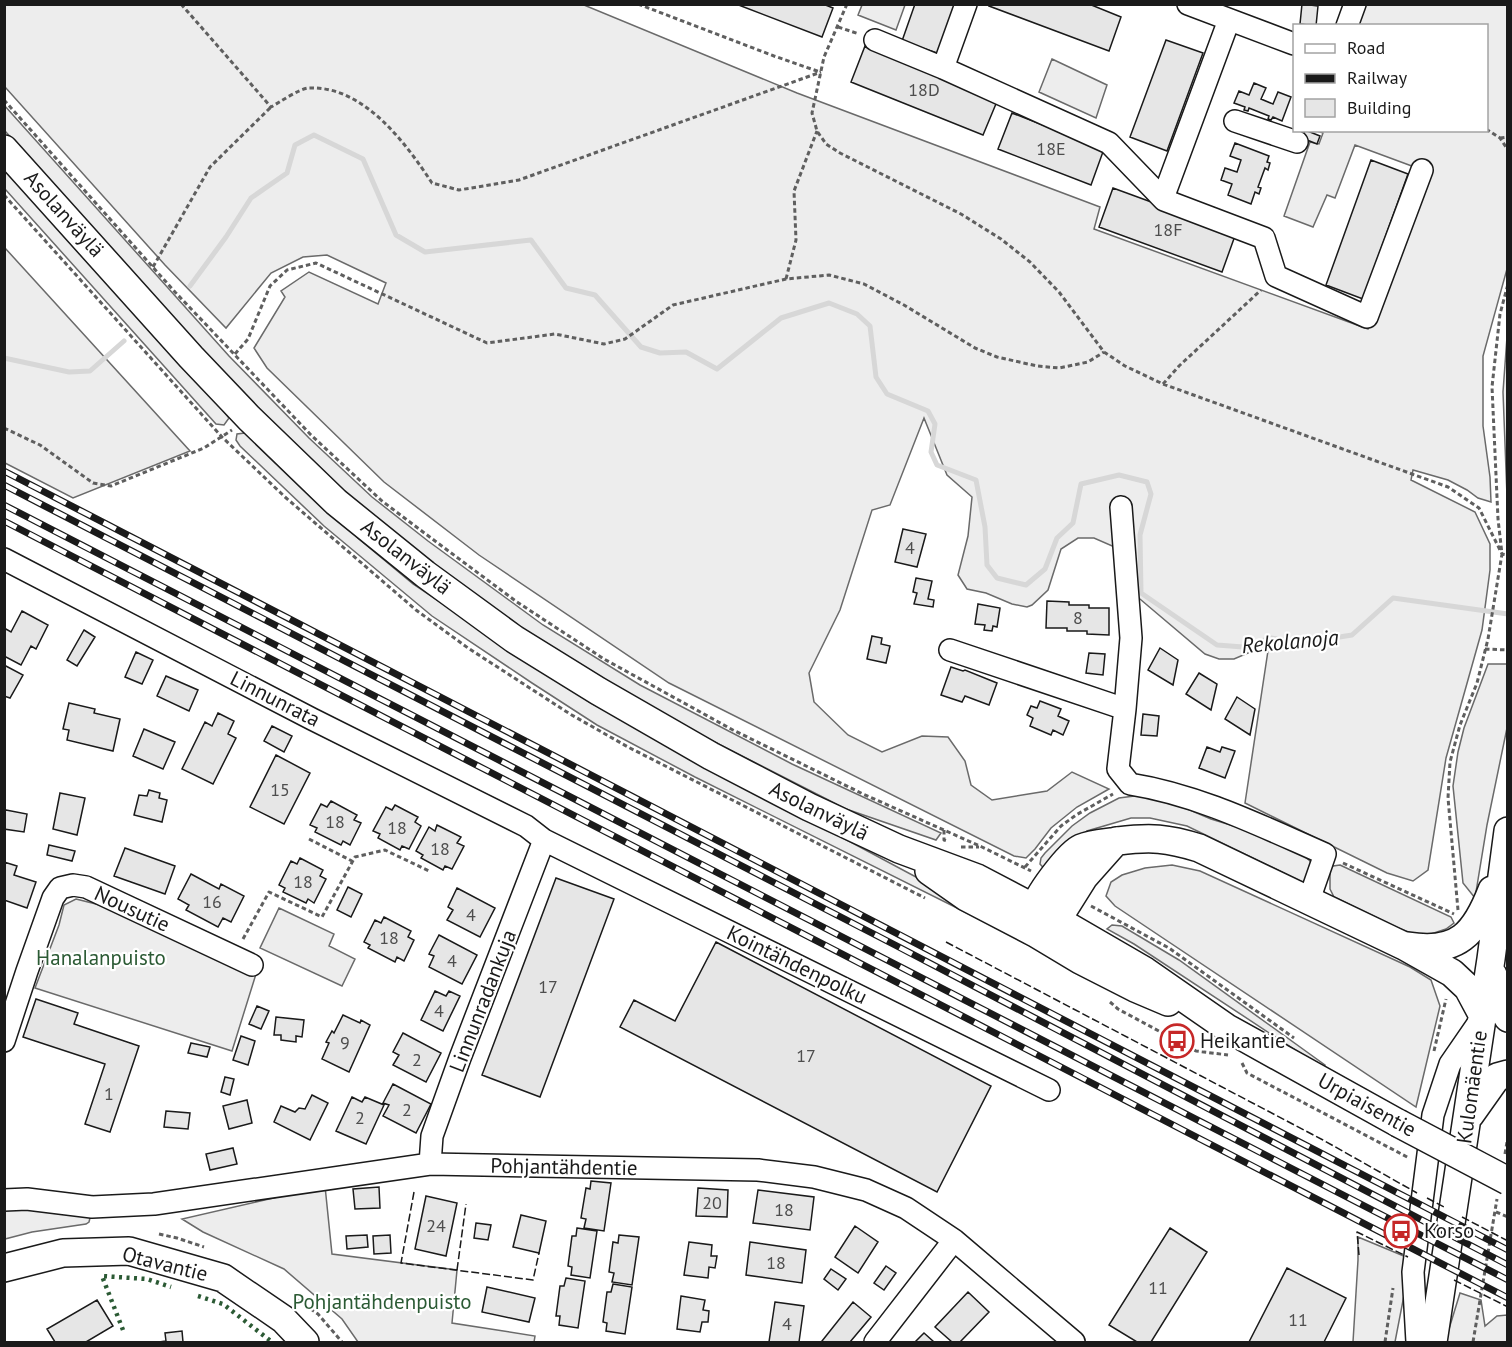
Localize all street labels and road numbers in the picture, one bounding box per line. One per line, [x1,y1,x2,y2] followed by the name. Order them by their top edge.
[18,165,110,263] street label: Asolanväylä
[356,513,457,600] street label: Asolanväylä
[226,664,325,733] street label: Linnunrata
[765,775,873,846] street label: Asolanväylä
[90,879,174,938] street label: Nousutie
[723,919,872,1010] street label: Kointähdenpolku
[443,926,522,1076] street label: Linnunradankuja
[1450,1029,1493,1145] street label: Kulomäentie
[1313,1067,1421,1143] street label: Urpiaisentie
[490,1152,638,1181] street label: Pohjantähdentie
[119,1240,211,1287] street label: Otavantie

